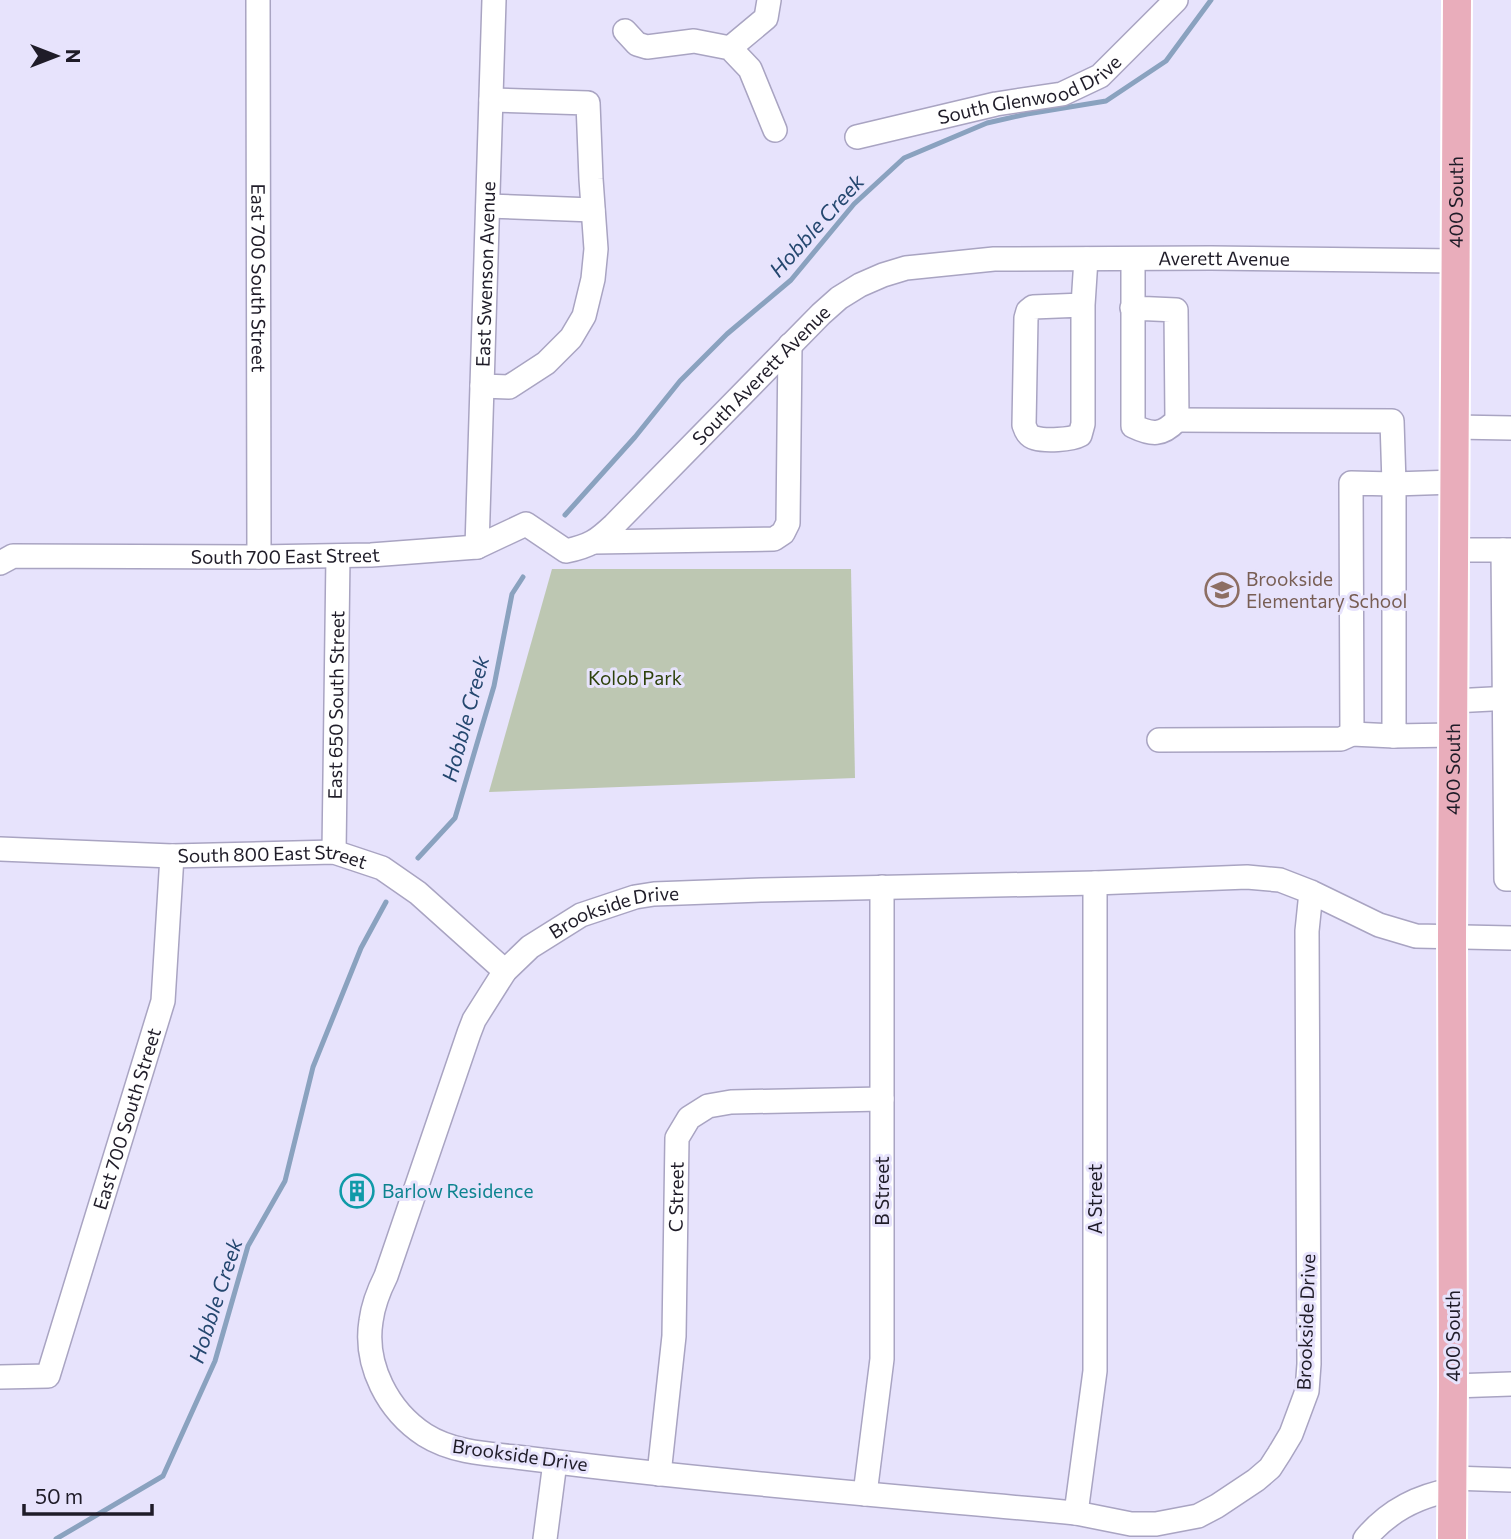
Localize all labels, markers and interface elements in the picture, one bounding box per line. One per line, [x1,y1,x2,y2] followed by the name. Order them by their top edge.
[21,21,91,91] north arrow
[62,49,85,63] text: N
[935,50,1125,128] street label: South Glenwood Drive
[1444,156,1467,248] street label: 400 South
[763,168,869,281] water label: Hobble Creek
[471,181,499,367] street label: East Swenson Avenue
[247,184,271,373] street label: East 700 South Street
[1158,246,1290,270] street label: Averett Avenue
[687,300,834,450] street label: South Averett Avenue
[191,542,381,568] street label: South 700 East Street
[1246,567,1407,612] place label: Brookside Elementary School
[1203,571,1241,609] school or university icon: Brookside Elementary School
[323,610,348,800] street label: East 650 South Street
[436,652,494,784] water label: Hobble Creek
[588,666,682,689] park label: Kolob Park
[1441,723,1464,815] street label: 400 South
[177,840,370,873] street label: South 800 East Street
[544,881,679,943] street label: Brookside Drive
[88,1025,165,1212] street label: East 700 South Street
[870,1156,893,1226] street label: B Street
[664,1161,688,1232] street label: C Street
[1083,1164,1106,1234] street label: A Street
[338,1172,376,1210] building icon: Barlow Residence
[382,1179,533,1202] place label: Barlow Residence
[183,1235,247,1366] water label: Hobble Creek
[1292,1253,1319,1391] street label: Brookside Drive
[1441,1290,1464,1382] street label: 400 South
[451,1434,589,1475] street label: Brookside Drive
[24,1472,152,1516] scale bar
[35,1483,83,1508] text: 50 m

